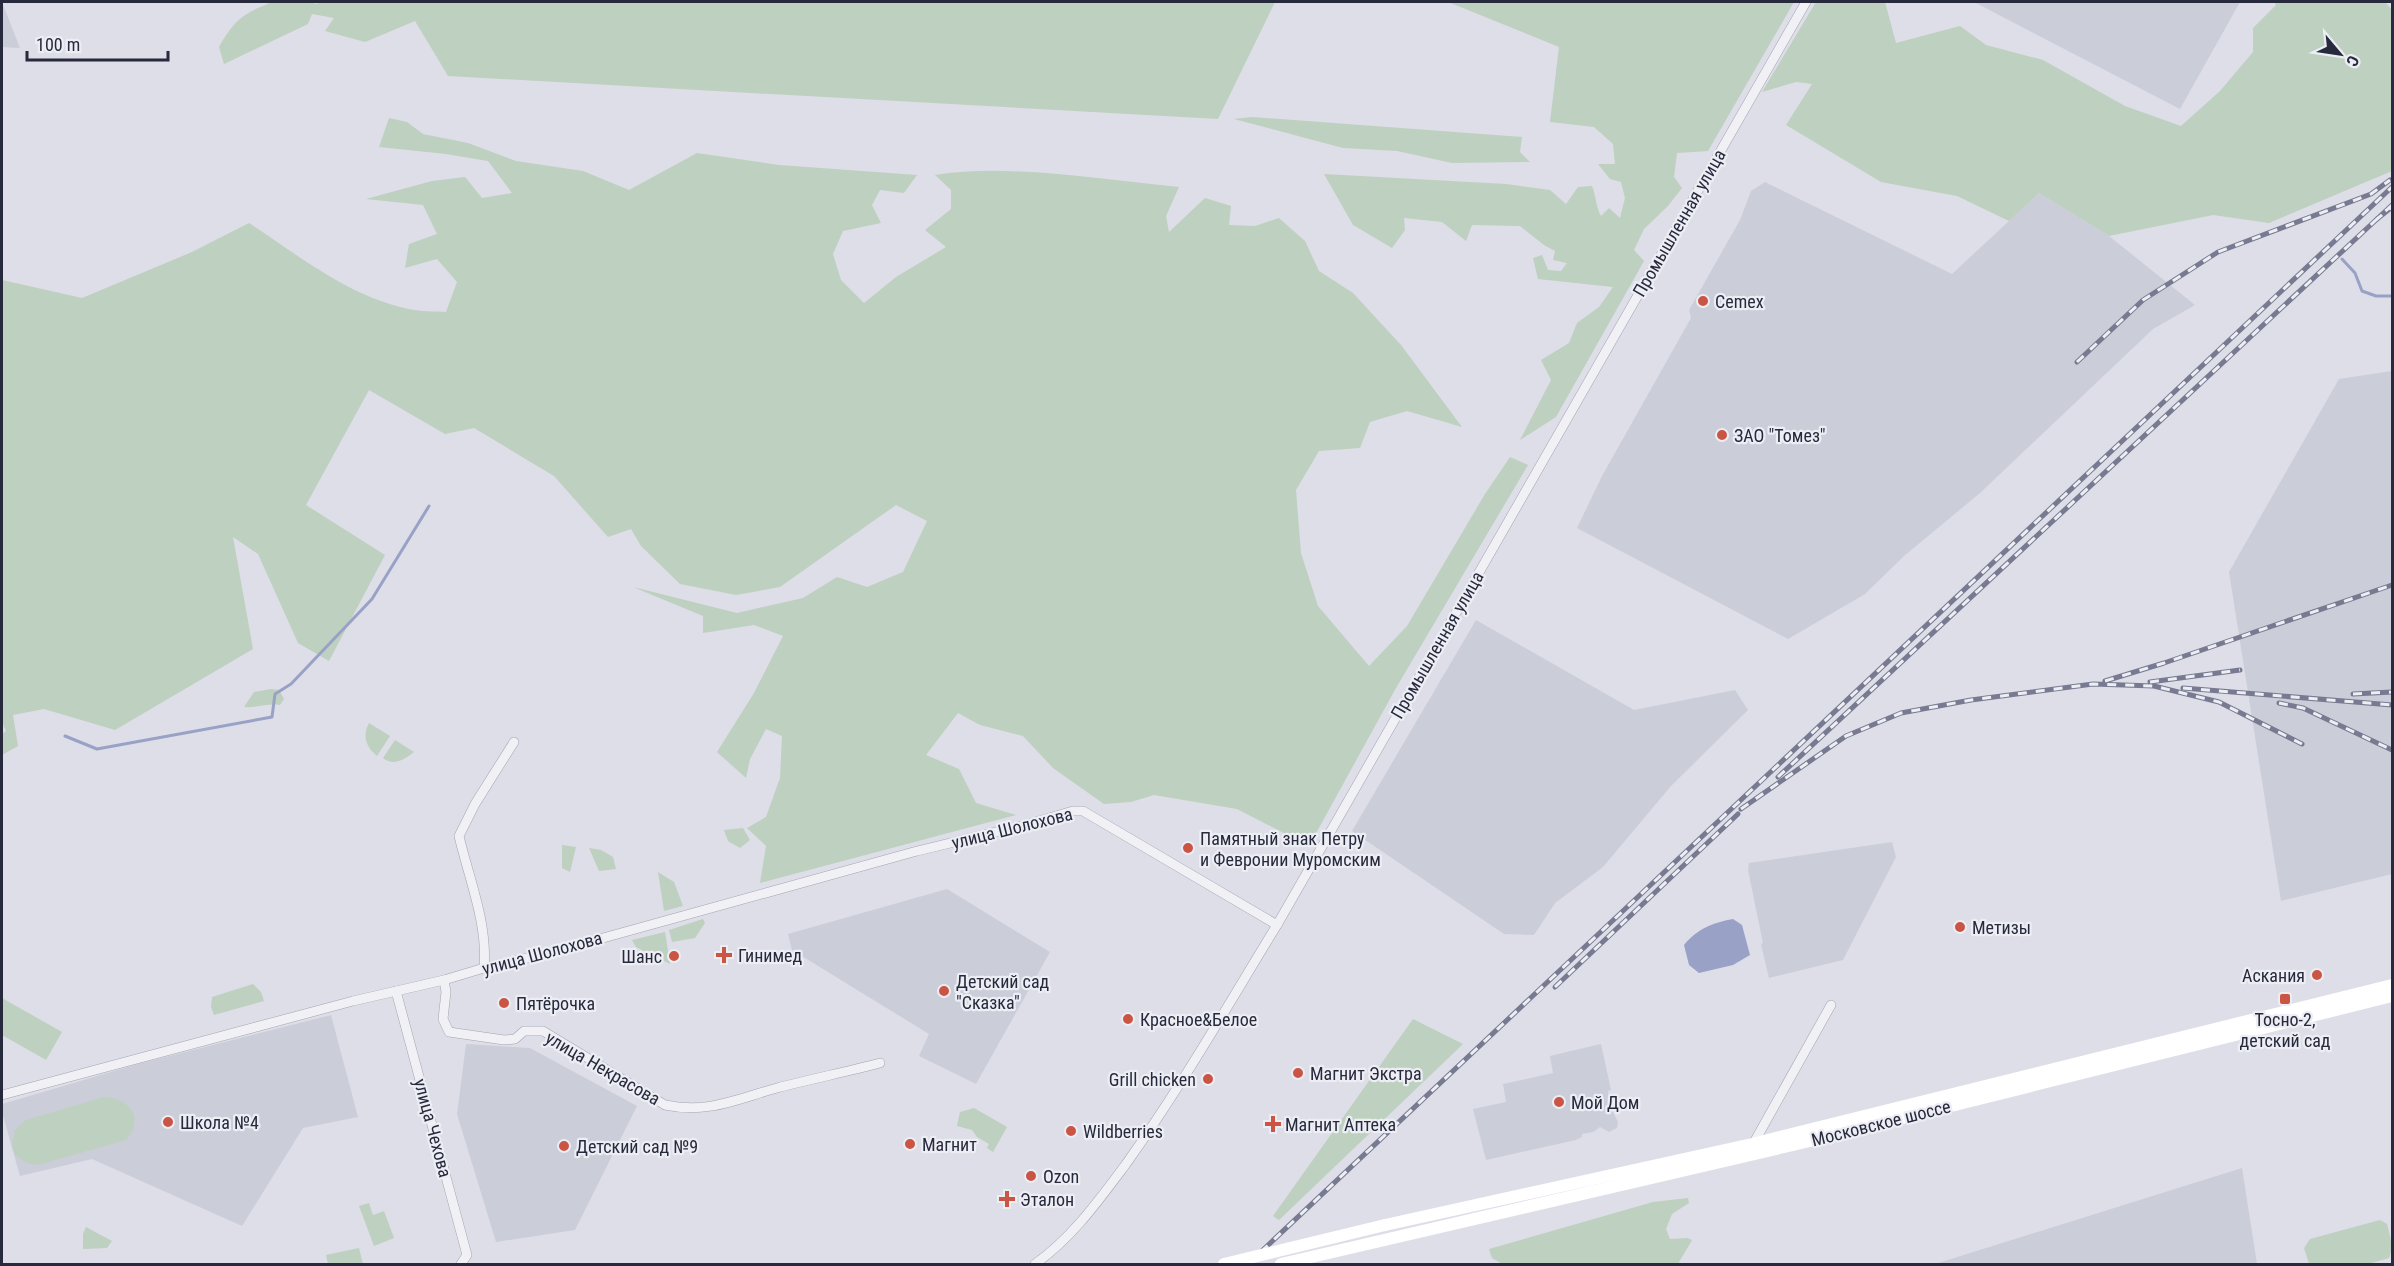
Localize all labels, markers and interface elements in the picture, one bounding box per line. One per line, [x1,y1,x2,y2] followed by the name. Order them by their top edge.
[27,24,168,62] scale bar
[2310,24,2370,84] north arrow
[36,34,80,55] text: 100 m
[2342,52,2363,70] text: С
[1628,146,1730,300] street label: Промышленная улица
[1715,291,1764,312] place label: Cemex
[1696,294,1710,308] marker: Cemex
[1734,425,1826,446] place label: ЗАО "Томез"
[1715,428,1729,442] marker: ЗАО "Томез"
[1386,568,1488,722] street label: Промышленная улица
[949,803,1075,853] street label: улица Шолохова
[1200,828,1381,870] place label: Памятный знак Петру и Февронии Муромским
[1181,841,1195,855] marker: Памятный знак Петру и Февронии Муромским
[1972,917,2031,938] place label: Метизы
[1953,920,1967,934] marker: Метизы
[480,927,604,979] street label: улица Шолохова
[738,945,803,966] place label: Гинимед
[621,946,662,967] place label: Шанс
[715,946,733,964] marker: Гинимед
[667,949,681,963] marker: Шанс
[2242,965,2305,986] place label: Аскания
[2310,968,2324,982] marker: Аскания
[956,971,1050,1013] place label: Детский сад "Сказка"
[937,984,951,998] marker: Детский сад "Сказка"
[2278,992,2292,1006] marker: Тосно-2, детский сад
[516,993,595,1014] place label: Пятёрочка
[497,996,511,1010] marker: Пятёрочка
[1140,1009,1257,1030] place label: Красное&Белое
[2240,1009,2331,1051] place label: Тосно-2, детский сад
[1121,1012,1135,1026] marker: Красное&Белое
[542,1027,664,1109] street label: улица Некрасова
[1310,1063,1422,1084] place label: Магнит Экстра
[1291,1066,1305,1080] marker: Магнит Экстра
[1109,1069,1196,1090] place label: Grill chicken
[1201,1072,1215,1086] marker: Grill chicken
[410,1076,456,1180] street label: улица Чехова
[1571,1092,1639,1113] place label: Мой Дом
[1552,1095,1566,1109] marker: Мой Дом
[1809,1096,1953,1150] street label: Московское шоссе
[180,1112,259,1133] place label: Школа №4
[1285,1114,1396,1135] place label: Магнит Аптека
[161,1115,175,1129] marker: Школа №4
[1266,1117,1280,1131] marker: Магнит Аптека
[1083,1121,1163,1142] place label: Wildberries
[1064,1124,1078,1138] marker: Wildberries
[922,1134,977,1155] place label: Магнит
[576,1136,698,1157] place label: Детский сад №9
[903,1137,917,1151] marker: Магнит
[557,1139,571,1153] marker: Детский сад №9
[1043,1166,1079,1187] place label: Ozon
[1024,1169,1038,1183] marker: Ozon
[1020,1189,1074,1210] place label: Эталон
[998,1190,1016,1208] marker: Эталон

